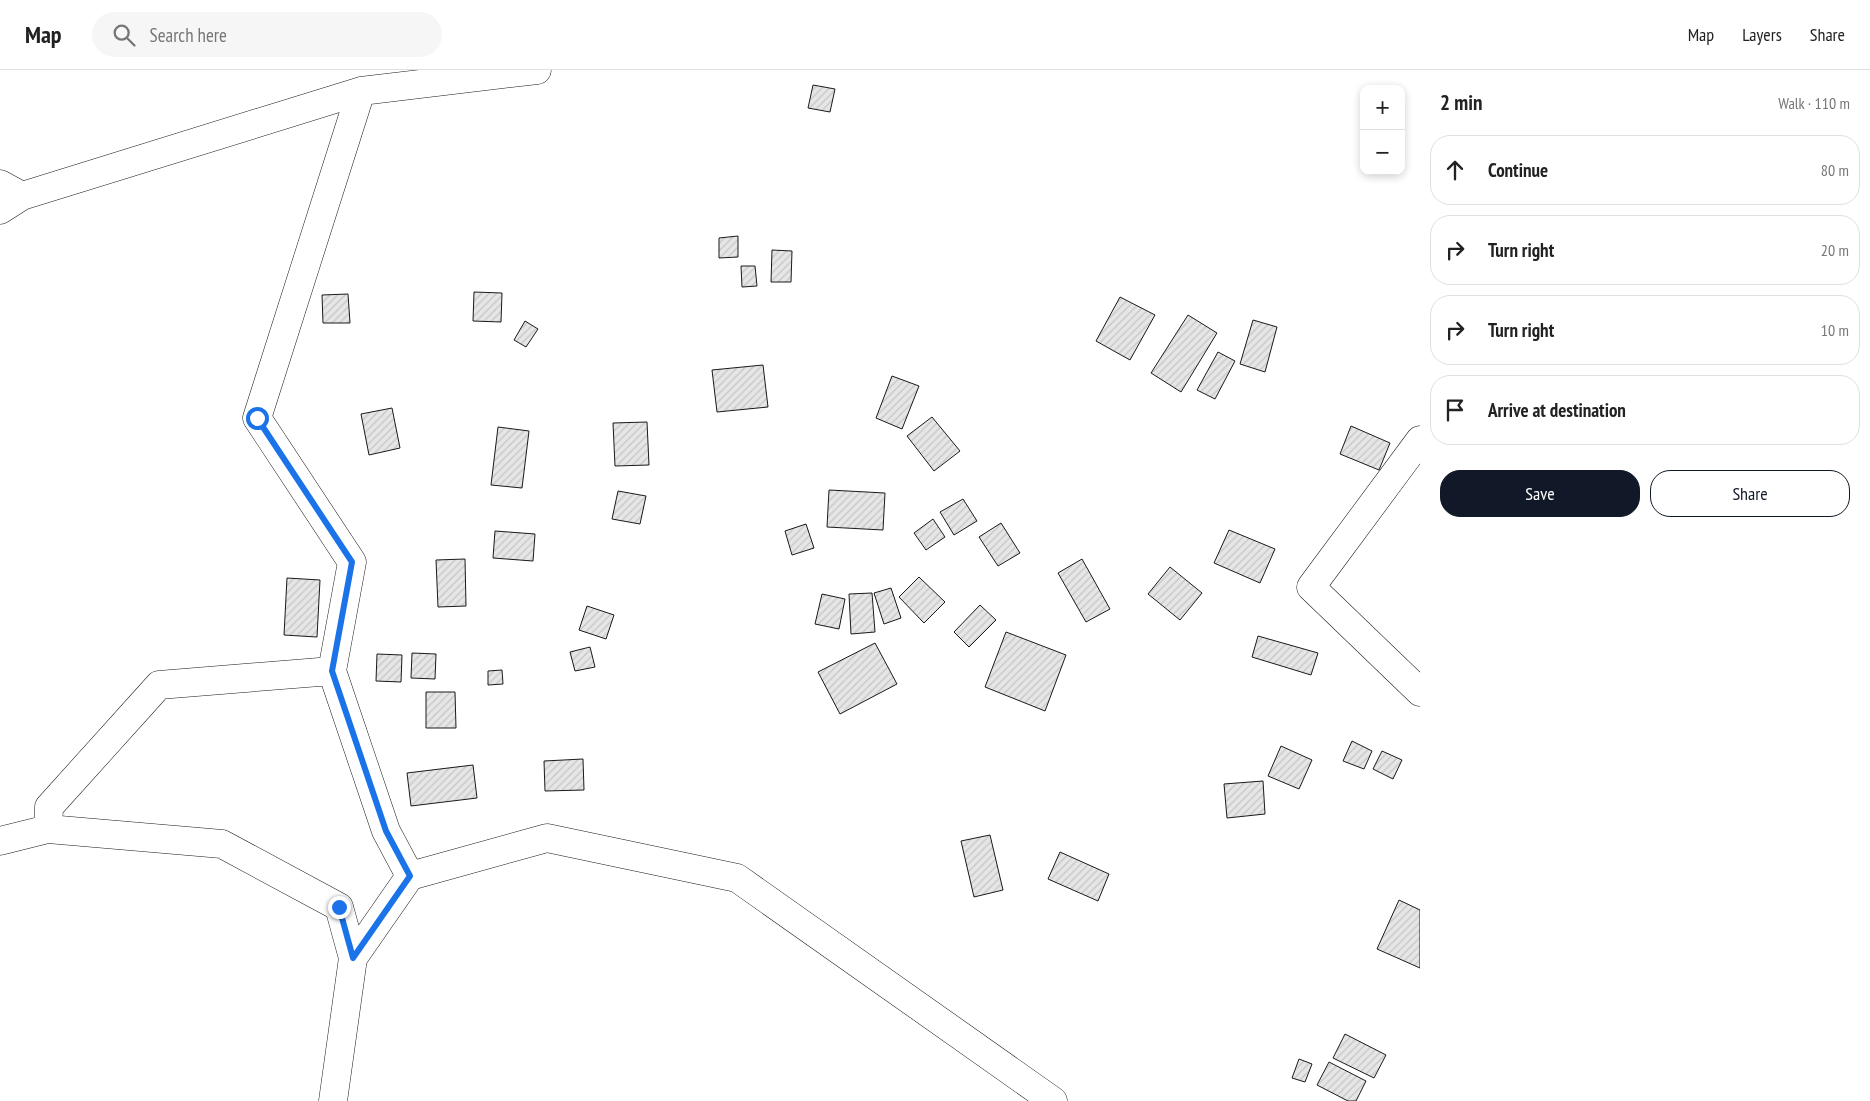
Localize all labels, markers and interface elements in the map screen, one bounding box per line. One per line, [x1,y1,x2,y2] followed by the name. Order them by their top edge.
[92,12,442,57] search box
[25,19,62,50] text: Map
[110,21,138,49] icon: search
[150,23,227,47] text: Search here
[1688,23,1714,46] text: Map
[1742,23,1782,46] text: Layers
[1810,23,1845,46] text: Share
[1360,85,1405,175] map controls
[1360,85,1405,130] button: +
[1440,89,1482,116] text: 2 min
[1778,93,1850,113] text: Walk · 110 m
[1360,130,1405,175] button: −
[1441,156,1469,184] icon: ahead
[1488,158,1548,182] text: Continue
[1821,160,1849,180] text: 80 m
[1441,236,1469,264] icon: right
[1488,238,1554,262] text: Turn right
[1821,240,1849,260] text: 20 m
[1441,316,1469,344] icon: right
[1488,318,1554,342] text: Turn right
[1821,320,1849,340] text: 10 m
[1441,396,1469,424] icon: arrive
[1488,398,1626,422] text: Arrive at destination
[246,407,269,430] route start
[1440,470,1640,517] button: Save
[1650,470,1850,517] button: Share
[328,896,351,919] route end

